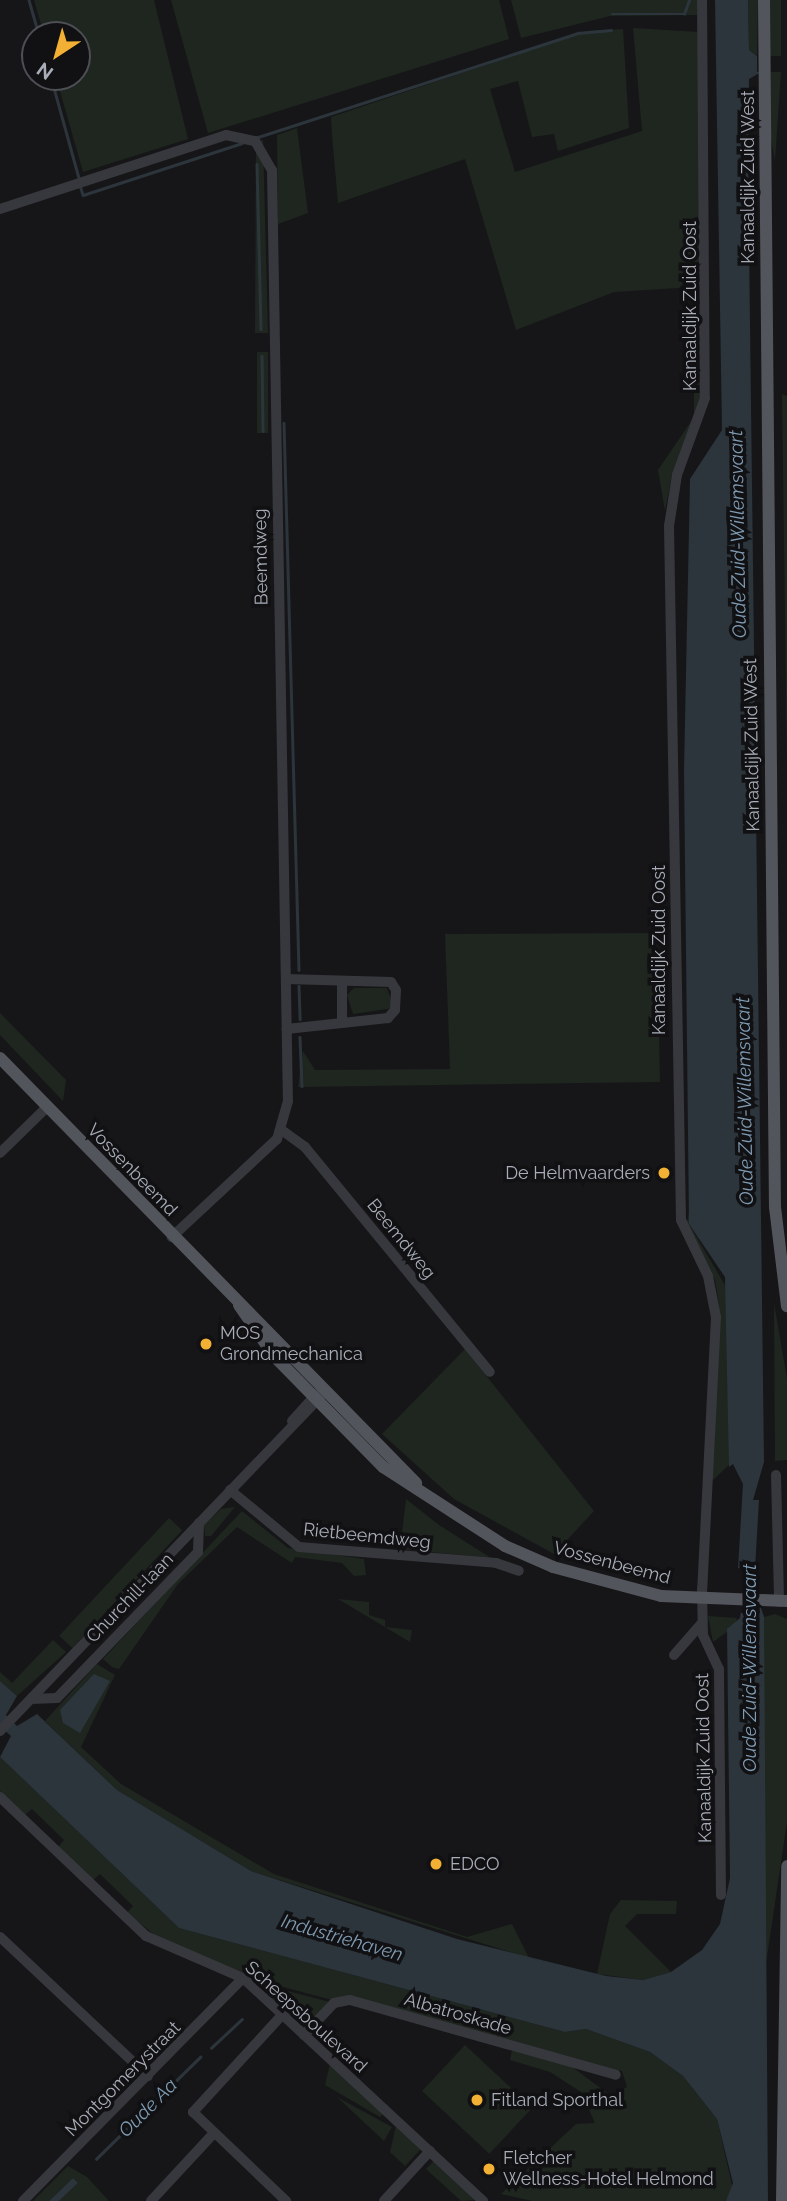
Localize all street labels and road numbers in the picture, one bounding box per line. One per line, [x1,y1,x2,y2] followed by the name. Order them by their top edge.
[737,90,759,264] street label: Kanaaldijk Zuid West
[679,221,701,391] street label: Kanaaldijk Zuid Oost
[249,508,273,606] street label: Beemdweg
[740,658,764,832] street label: Kanaaldijk Zuid West
[648,865,670,1035] street label: Kanaaldijk Zuid Oost
[82,1119,182,1221] street label: Vossenbeemd
[362,1195,440,1283] street label: Beemdweg
[302,1519,432,1553] street label: Rietbeemdweg
[551,1537,673,1589] street label: Vossenbeemd
[82,1549,178,1647] street label: Churchill-laan
[692,1673,716,1843] street label: Kanaaldijk Zuid Oost
[241,1957,371,2077] street label: Scheepsboulevard
[402,1988,514,2040] street label: Albatroskade
[61,2017,185,2141] street label: Montgomerystraat

